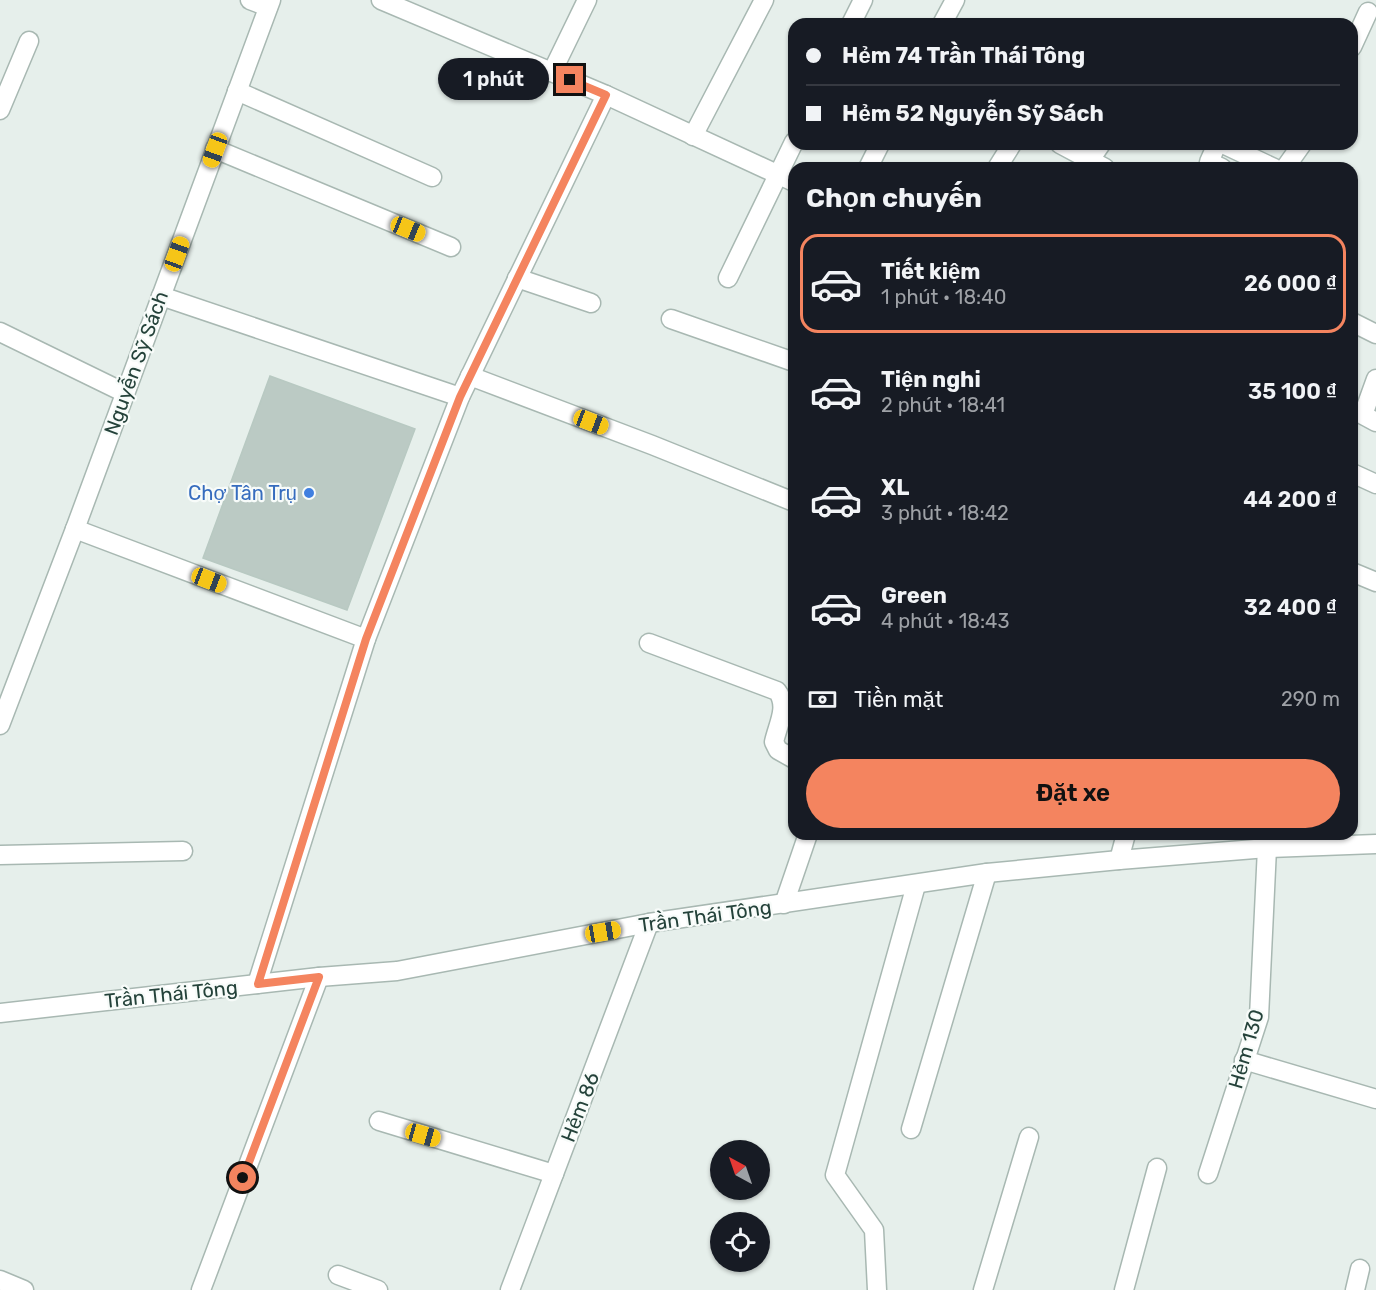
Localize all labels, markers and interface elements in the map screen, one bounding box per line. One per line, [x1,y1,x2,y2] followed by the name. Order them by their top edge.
[842,42,1085,69] text: Hẻm 74 Trần Thái Tông
[438,59,549,101] callout: 1 phút
[556,66,583,93] route end
[463,67,524,91] text: 1 phút
[842,100,1104,127] text: Hẻm 52 Nguyễn Sỹ Sách
[200,130,230,170] car
[806,182,982,214] text: Chọn chuyến
[388,214,428,244] car
[162,234,192,274] car
[809,257,863,311] icon: car
[881,258,981,285] text: Tiết kiệm
[1244,270,1337,297] text: 26 000 ₫
[881,285,1006,309] text: 1 phút · 18:40
[99,288,173,438] street label: Nguyễn Sỹ Sách
[809,365,863,419] icon: car
[881,366,981,393] text: Tiện nghi
[1248,378,1337,405] text: 35 100 ₫
[881,393,1005,417] text: 2 phút · 18:41
[571,407,611,437] car
[809,473,863,527] icon: car
[881,474,909,501] text: XL
[188,481,297,505] place label: Chợ Tân Trụ
[302,486,316,500] marker: Chợ Tân Trụ
[1243,486,1337,513] text: 44 200 ₫
[881,501,1009,525] text: 3 phút · 18:42
[189,565,229,595] car
[809,581,863,635] icon: car
[881,582,947,609] text: Green
[1244,594,1337,621] text: 32 400 ₫
[881,609,1010,633] text: 4 phút · 18:43
[806,683,839,716] icon: cash
[854,686,943,713] text: Tiền mặt
[1281,687,1340,711] text: 290 m
[806,759,1340,828] button: Đặt xe
[637,895,773,937] street label: Trần Thái Tông
[584,920,622,944] car
[103,975,239,1013] street label: Trần Thái Tông
[1223,1007,1269,1091] street label: Hẻm 130
[556,1069,604,1145] street label: Hẻm 86
[403,1121,443,1149] car
[710,1140,770,1200] north arrow
[710,1140,770,1272] map controls
[229,1164,256,1191] route start
[710,1212,770,1272] button: locate

